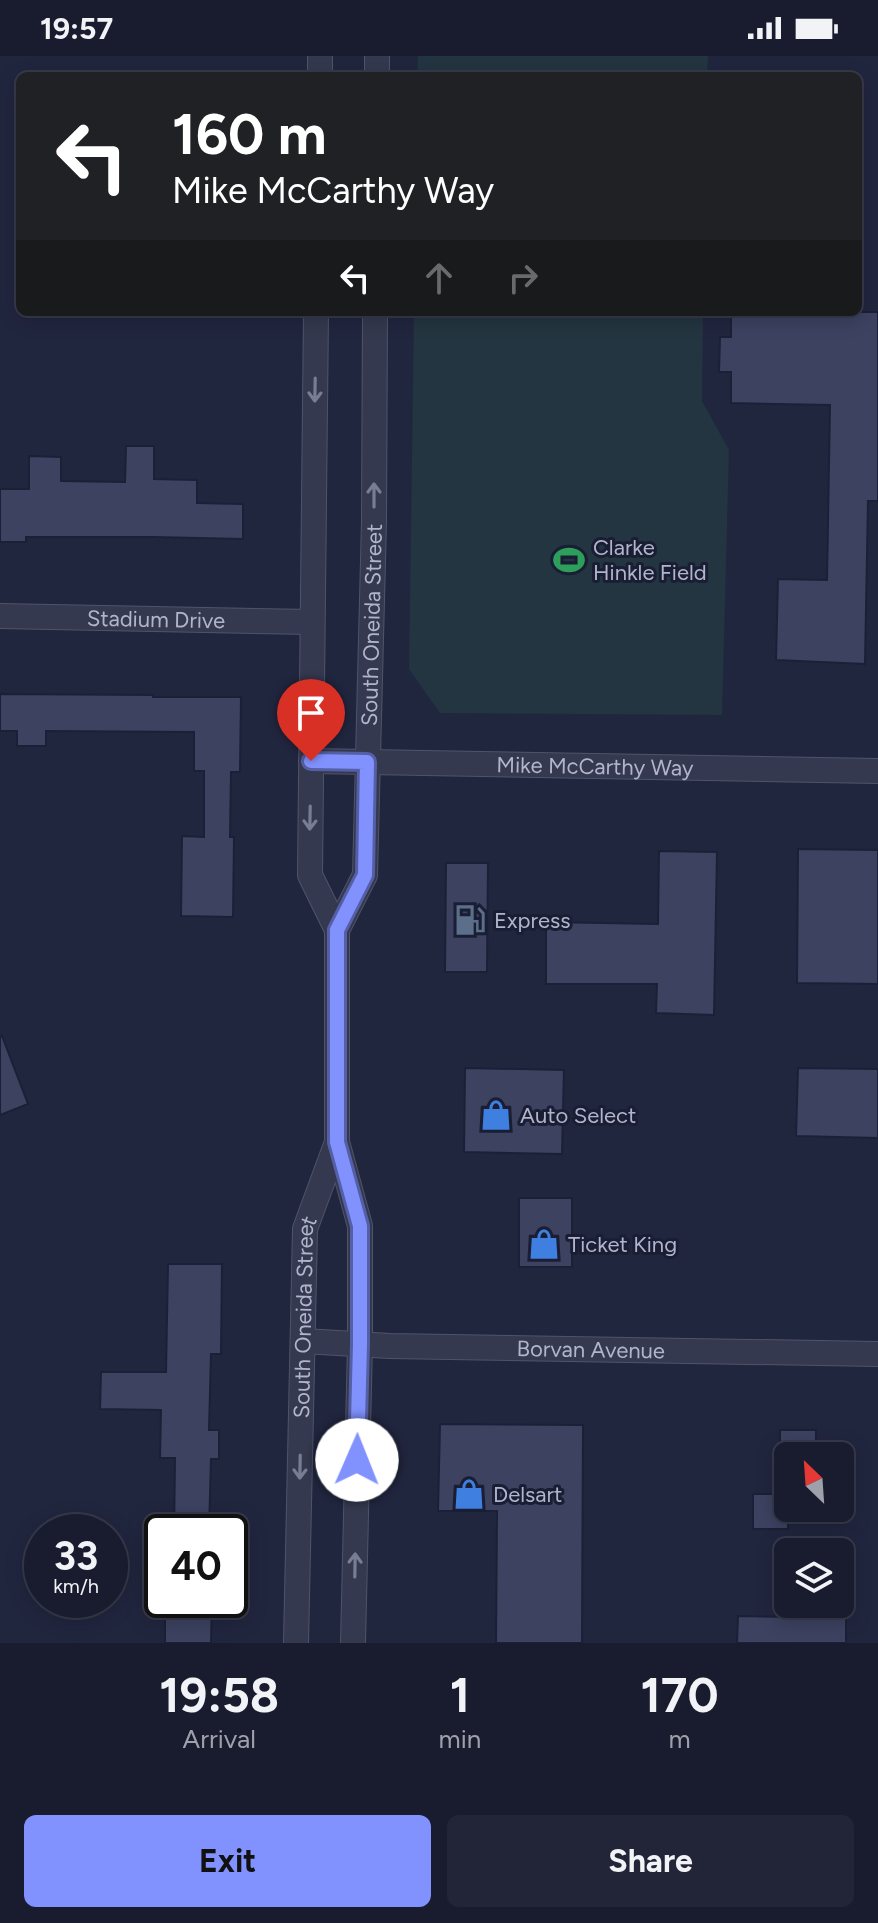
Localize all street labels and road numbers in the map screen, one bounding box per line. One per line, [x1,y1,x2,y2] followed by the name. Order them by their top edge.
[355,523,387,726] street label: South Oneida Street
[87,604,225,634] street label: Stadium Drive
[496,751,694,781] street label: Mike McCarthy Way
[287,1212,322,1419] street label: South Oneida Street
[517,1335,665,1364] street label: Borvan Avenue

